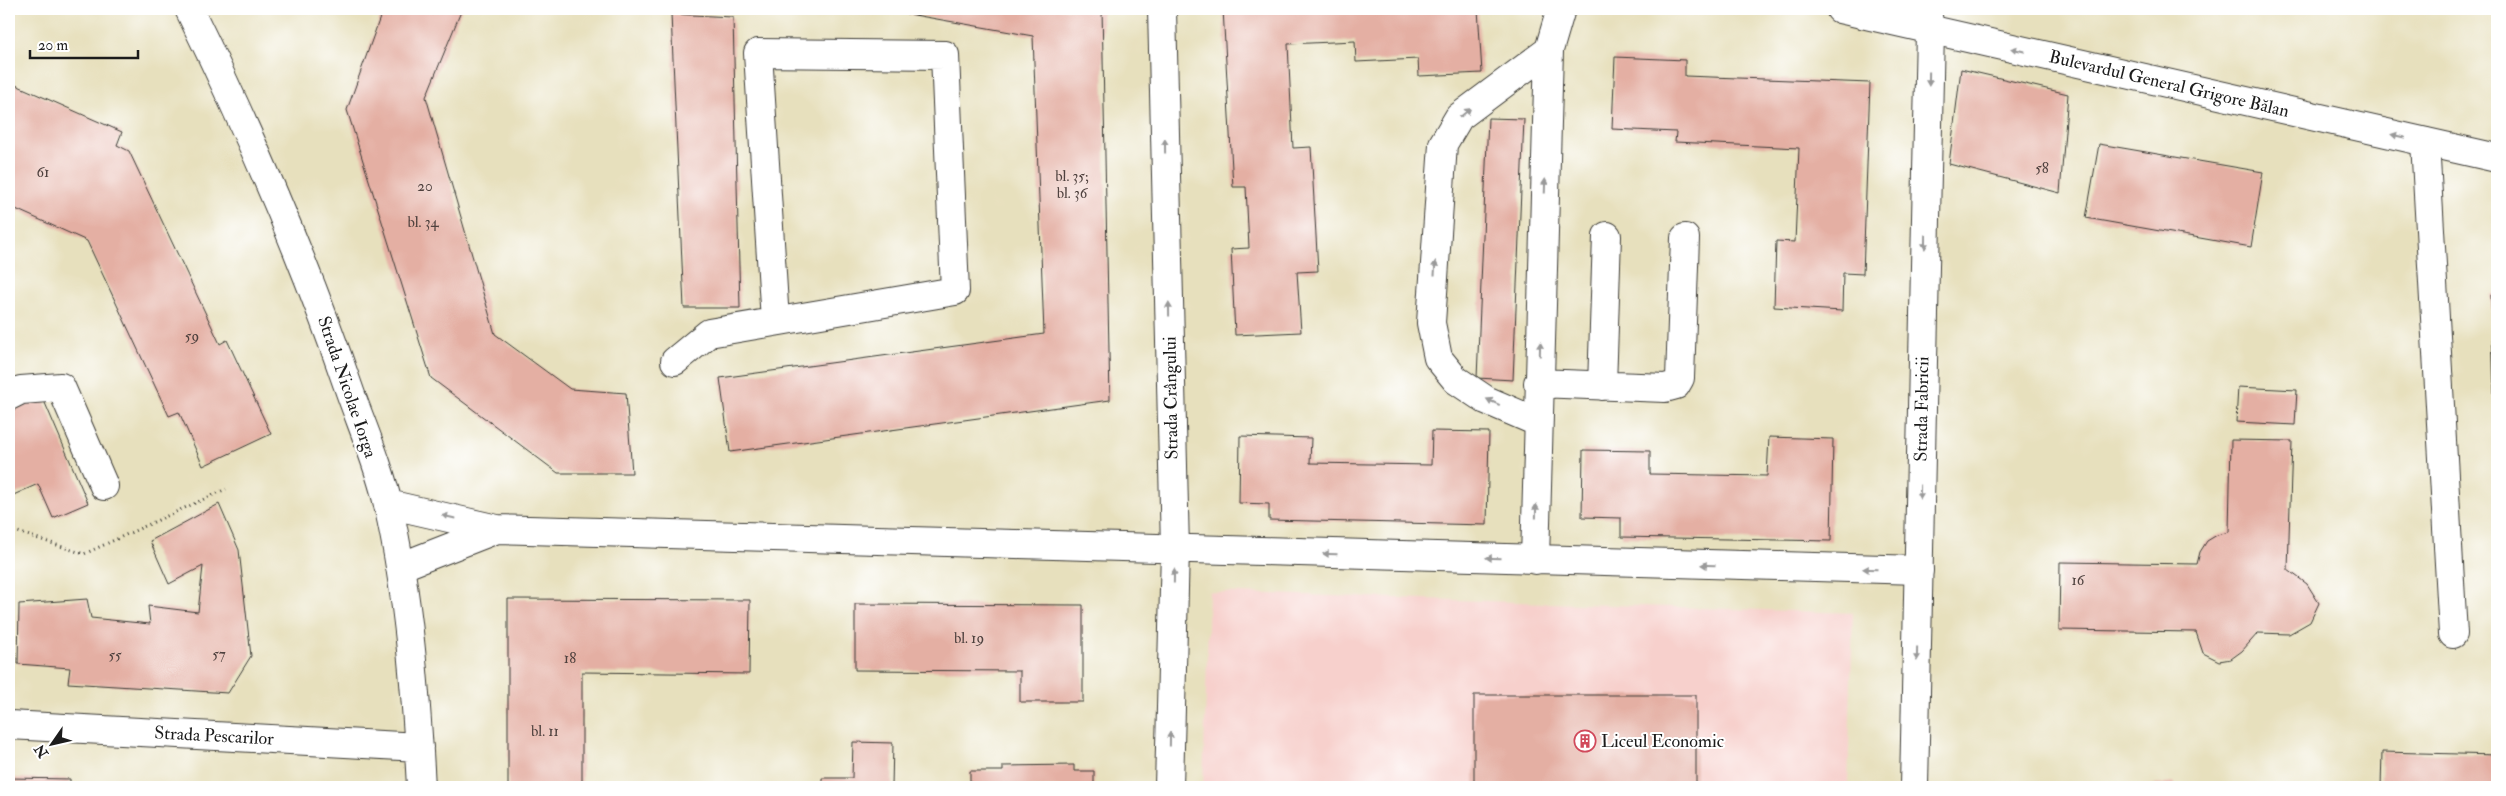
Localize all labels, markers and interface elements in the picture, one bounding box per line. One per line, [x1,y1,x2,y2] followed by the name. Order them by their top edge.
[30,28,138,60] scale bar
[38,36,68,55] text: 20 m
[2047,45,2291,123] street label: Bulevardul General Grigore Bălan
[2011,46,2026,54] one-way arrow
[1925,71,1933,87] one-way arrow
[1458,107,1471,118] one-way arrow
[2391,132,2406,140] one-way arrow
[1161,138,1169,154] one-way arrow
[2035,159,2049,178] house number: 58
[37,163,49,182] house number: 61
[1055,167,1089,203] house number: bl. 35; bl. 36
[417,177,433,196] house number: 20
[1541,178,1549,194] one-way arrow
[408,213,439,232] house number: bl. 34
[1921,234,1929,250] one-way arrow
[1431,260,1439,276] one-way arrow
[1165,300,1173,316] one-way arrow
[312,313,382,461] street label: Strada Nicolae Iorga
[185,327,199,346] house number: 59
[1158,336,1184,460] street label: Strada Crângului
[1536,340,1544,356] one-way arrow
[1910,356,1934,462] street label: Strada Fabricii
[1486,398,1500,406] one-way arrow
[1916,484,1924,500] one-way arrow
[1532,503,1540,519] one-way arrow
[441,513,457,521] one-way arrow
[1322,549,1338,557] one-way arrow
[1484,554,1500,562] one-way arrow
[1699,560,1715,568] one-way arrow
[1862,565,1878,573] one-way arrow
[1170,568,1178,584] one-way arrow
[2072,571,2086,590] house number: 16
[954,629,984,648] house number: bl. 19
[212,645,226,664] house number: 57
[108,646,122,665] house number: 55
[1913,646,1921,662] one-way arrow
[564,649,576,668] house number: 18
[28,718,78,768] north arrow
[154,721,275,751] street label: Strada Pescarilor
[531,722,559,741] house number: bl. 11
[1573,729,1597,753] building icon: Liceul Economic
[1166,730,1174,746] one-way arrow
[1601,730,1724,753] place label: Liceul Economic
[31,741,53,762] text: N

